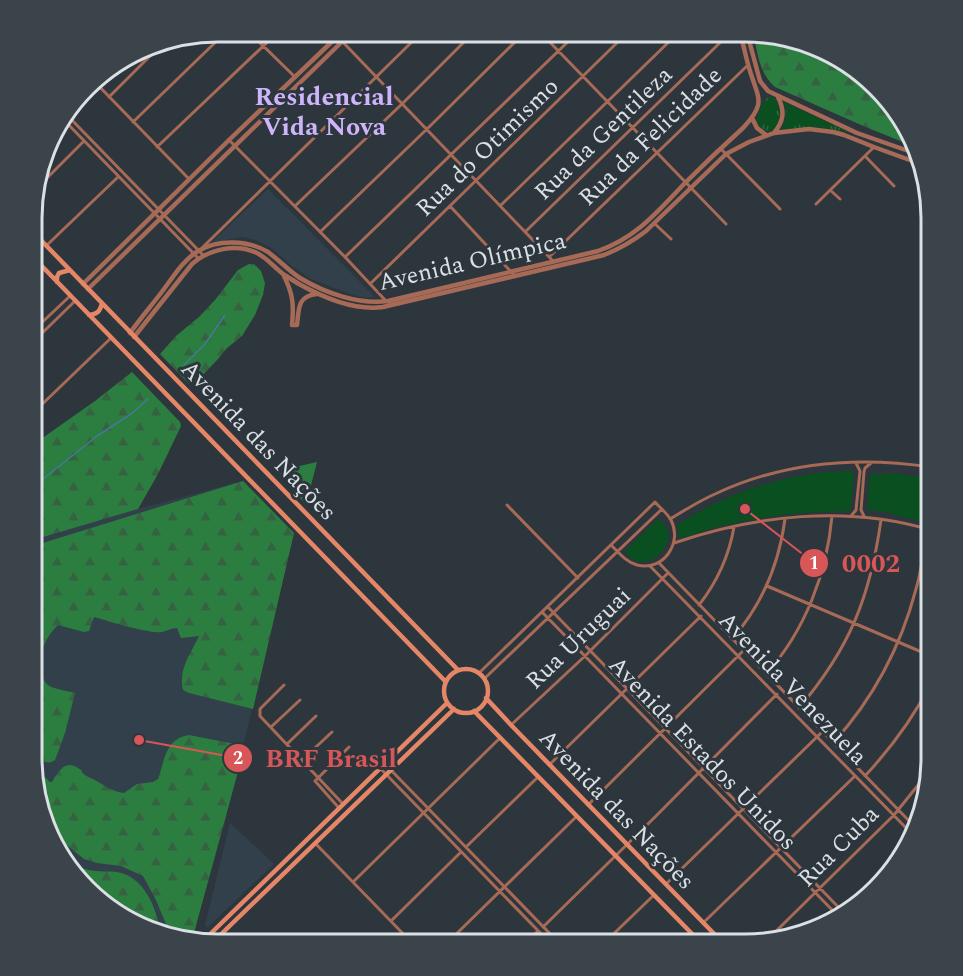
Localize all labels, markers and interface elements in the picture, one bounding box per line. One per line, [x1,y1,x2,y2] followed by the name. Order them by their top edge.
[526,58,681,209] street label: Rua da Gentileza
[571,59,731,215] street label: Rua da Felicidade
[408,70,567,226] street label: Rua do Otimismo
[255,77,393,147] district label: Residencial Vida Nova
[375,223,570,301] street label: Avenida Olímpica
[172,352,345,529] street label: Avenida das Nações
[799,541,912,585] callout: 0002
[842,544,900,584] text: 0002
[809,550,819,577] text: 1
[518,579,640,698] street label: Rua Uruguai
[709,604,876,774] street label: Avenida Venezuela
[600,648,805,859] street label: Avenida Estados Unidos
[530,721,703,898] street label: Avenida das Nações
[223,736,409,780] callout: BRF Brasil
[265,739,397,779] text: BRF Brasil
[233,745,243,772] text: 2
[789,797,888,896] street label: Rua Cuba

